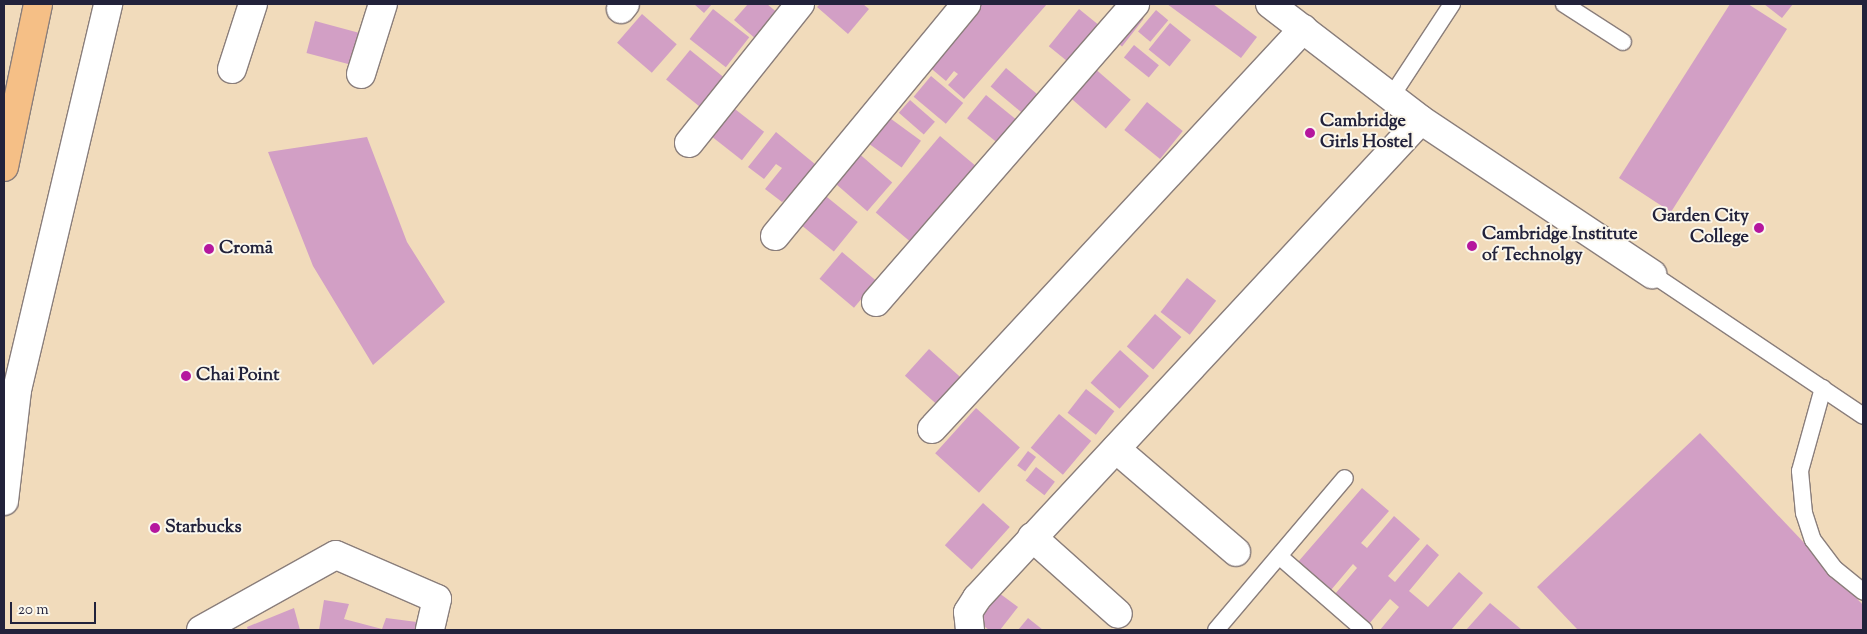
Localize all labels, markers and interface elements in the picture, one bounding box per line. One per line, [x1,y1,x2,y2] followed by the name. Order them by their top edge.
[1320,112,1413,154] place label: Cambridge Girls Hostel
[1304,127,1316,139] marker: Cambridge Girls Hostel
[1652,207,1749,250] place label: Garden City College
[1753,222,1765,234] marker: Garden City College
[1482,225,1638,268] place label: Cambridge Institute of Technolgy
[219,238,273,260] place label: Cromā
[1466,240,1478,252] marker: Cambridge Institute of Technolgy
[203,243,215,255] marker: Cromā
[196,365,279,387] place label: Chai Point
[180,370,192,382] marker: Chai Point
[165,517,242,539] place label: Starbucks
[149,522,161,534] marker: Starbucks
[12,592,99,624] scale bar
[18,600,49,621] text: 20 m

